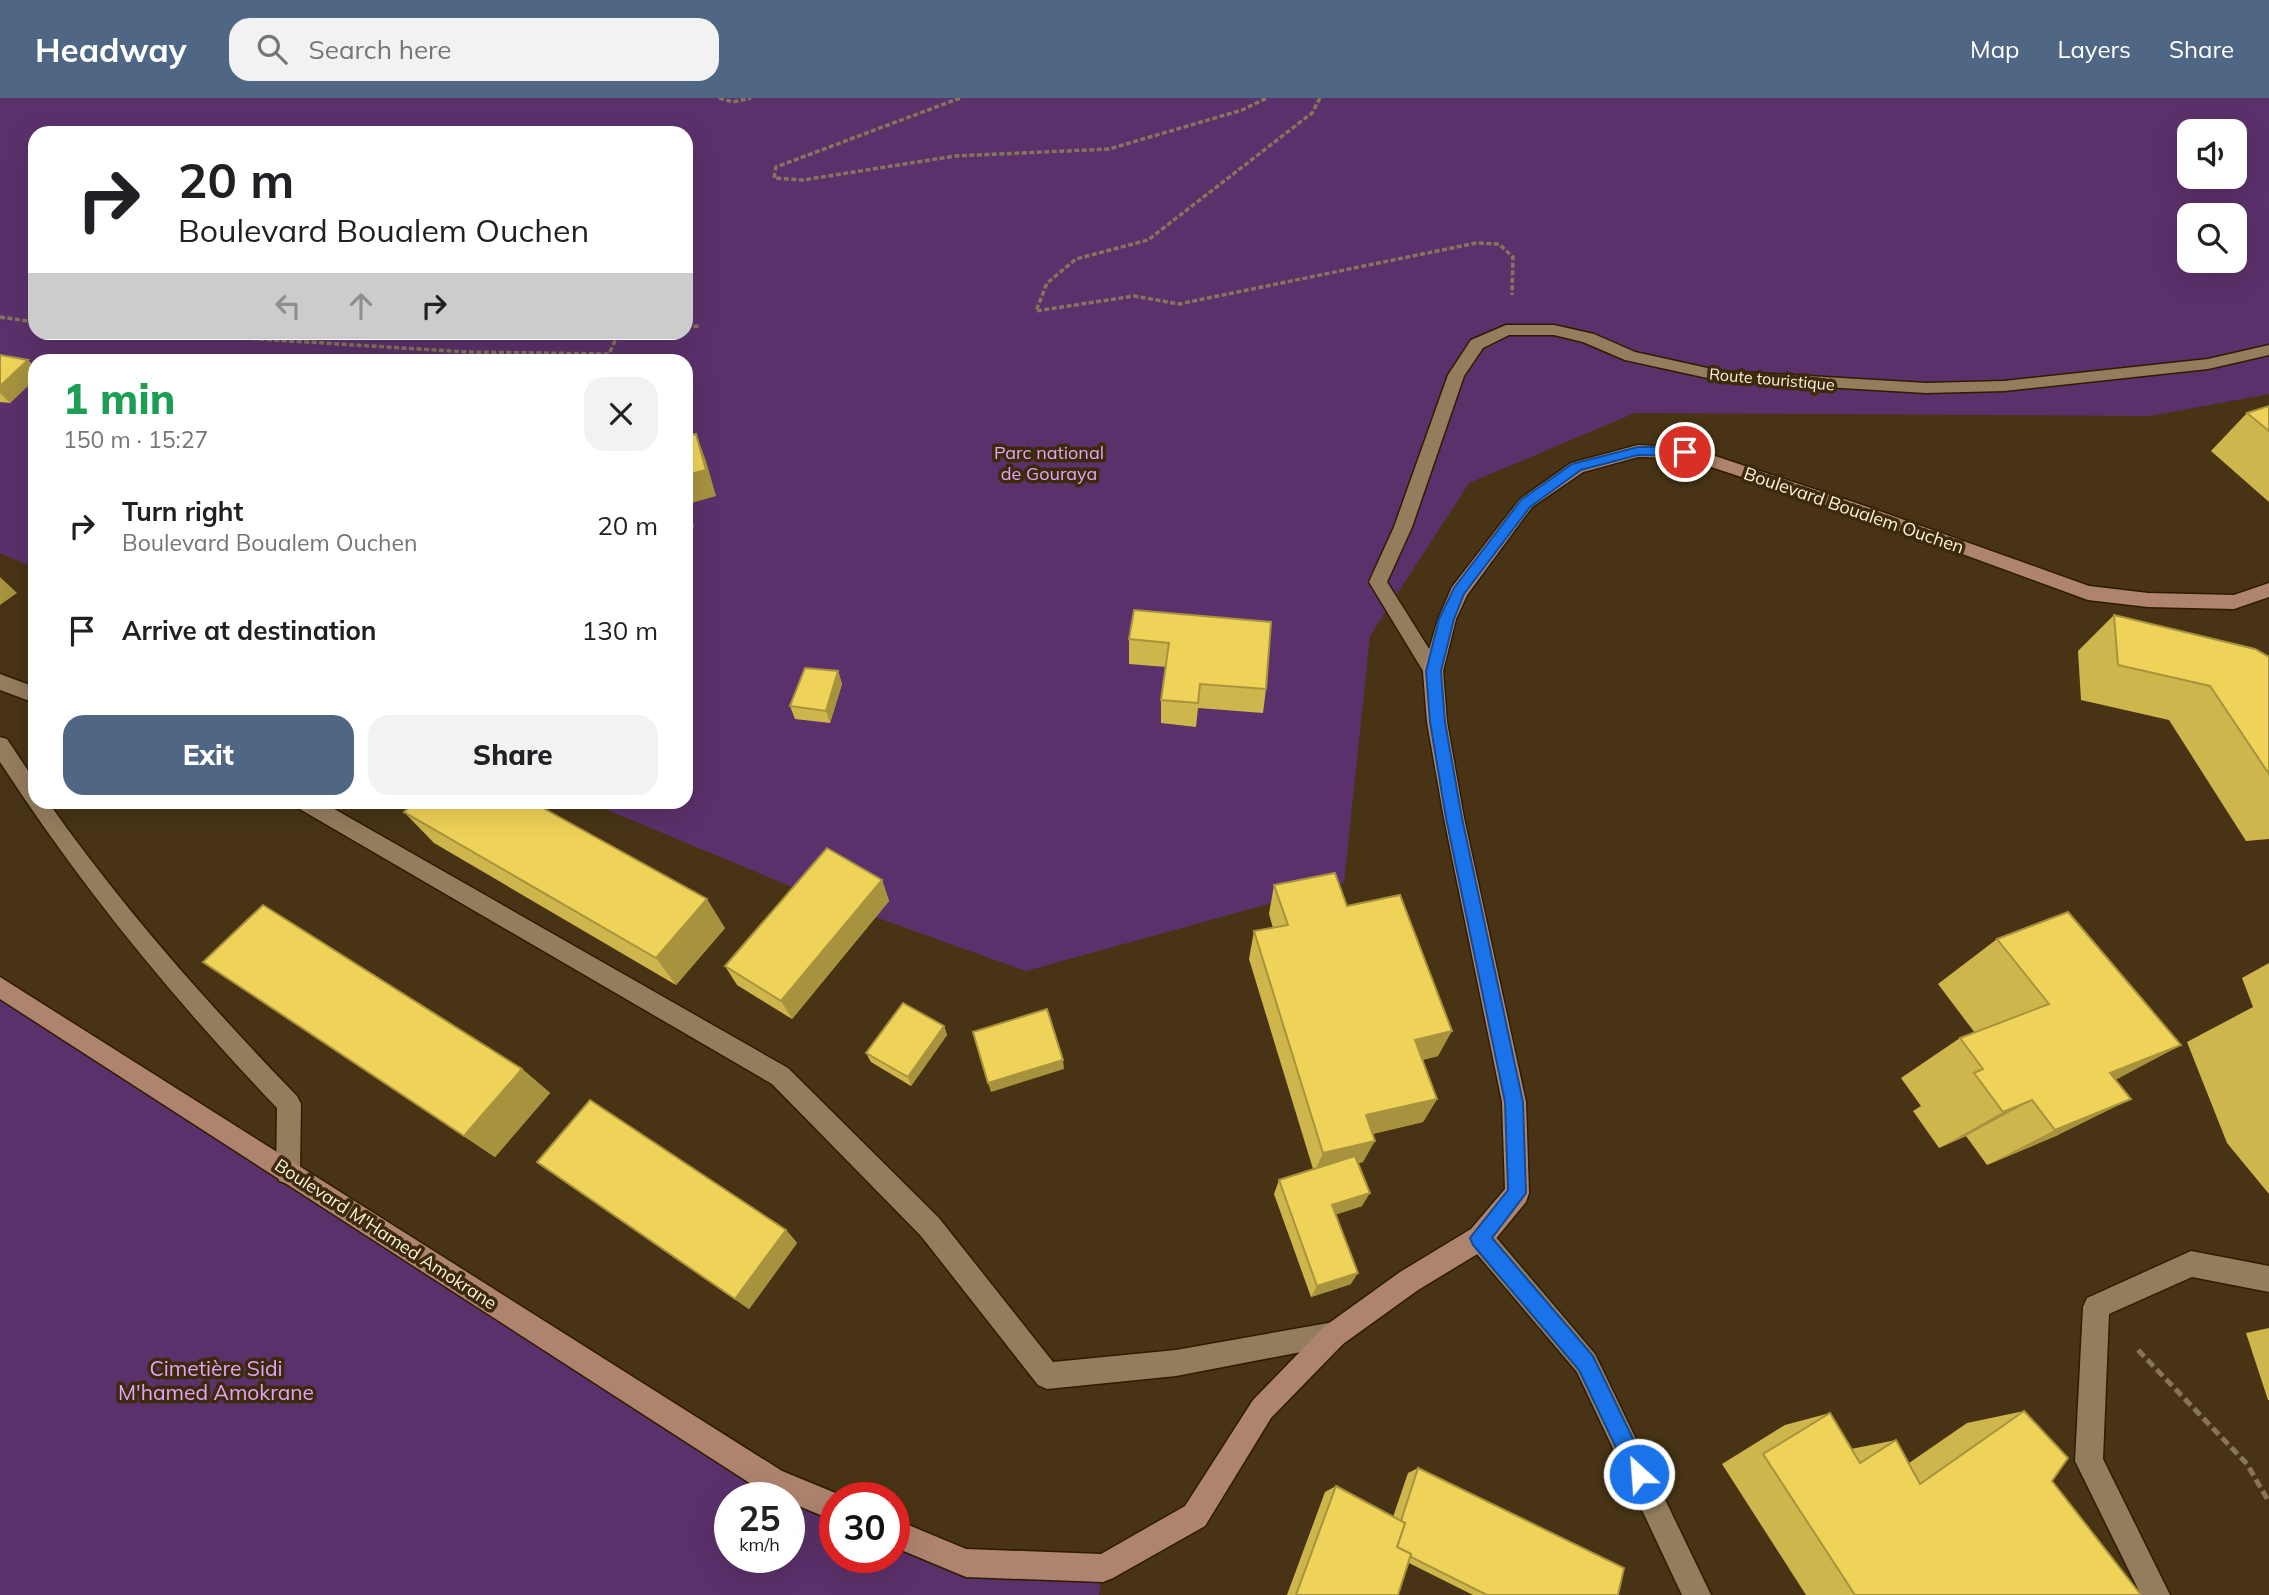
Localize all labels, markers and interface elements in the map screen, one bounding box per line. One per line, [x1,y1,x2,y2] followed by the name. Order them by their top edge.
[229,18,719,81] search box
[35,29,187,70] text: Headway
[253,30,291,68] icon: search
[309,33,451,66] text: Search here
[1970,34,2019,64] text: Map
[2057,34,2131,64] text: Layers
[2169,34,2234,64] text: Share
[2177,119,2247,273] map controls
[2177,119,2247,189] button: sound
[178,149,294,210] text: 20 m
[63,154,154,245] icon: right
[2177,203,2247,273] button: search
[178,210,589,250] text: Boulevard Boualem Ouchen
[269,287,307,325] icon: left
[342,287,380,325] icon: ahead
[415,287,453,325] icon: right
[1708,364,1836,394] street label: Route touristique
[63,372,176,425] text: 1 min
[584,377,658,451] button: close
[1655,422,1715,482] pin
[63,425,208,454] text: 150 m · 15:27
[1666,433,1704,471] icon: arrive
[994,441,1104,485] park label: Parc national de Gouraya
[1741,461,1967,559] street label: Boulevard Boualem Ouchen
[122,495,243,528] text: Turn right
[63,507,101,545] icon: right
[597,509,658,542] text: 20 m
[122,528,418,557] text: Boulevard Boualem Ouchen
[63,612,101,650] icon: arrive
[122,614,377,647] text: Arrive at destination
[582,614,658,647] text: 130 m
[63,715,354,795] button: Exit
[368,715,658,795] button: Share
[271,1153,501,1315] street label: Boulevard M'Hamed Amokrane
[118,1355,314,1405] park label: Cimetière Sidi M'hamed Amokrane
[1602,1437,1676,1511] position arrow
[819,1482,910,1573] speed limit sign: 30
[738,1496,781,1540] text: 25
[739,1533,780,1556] text: km/h

